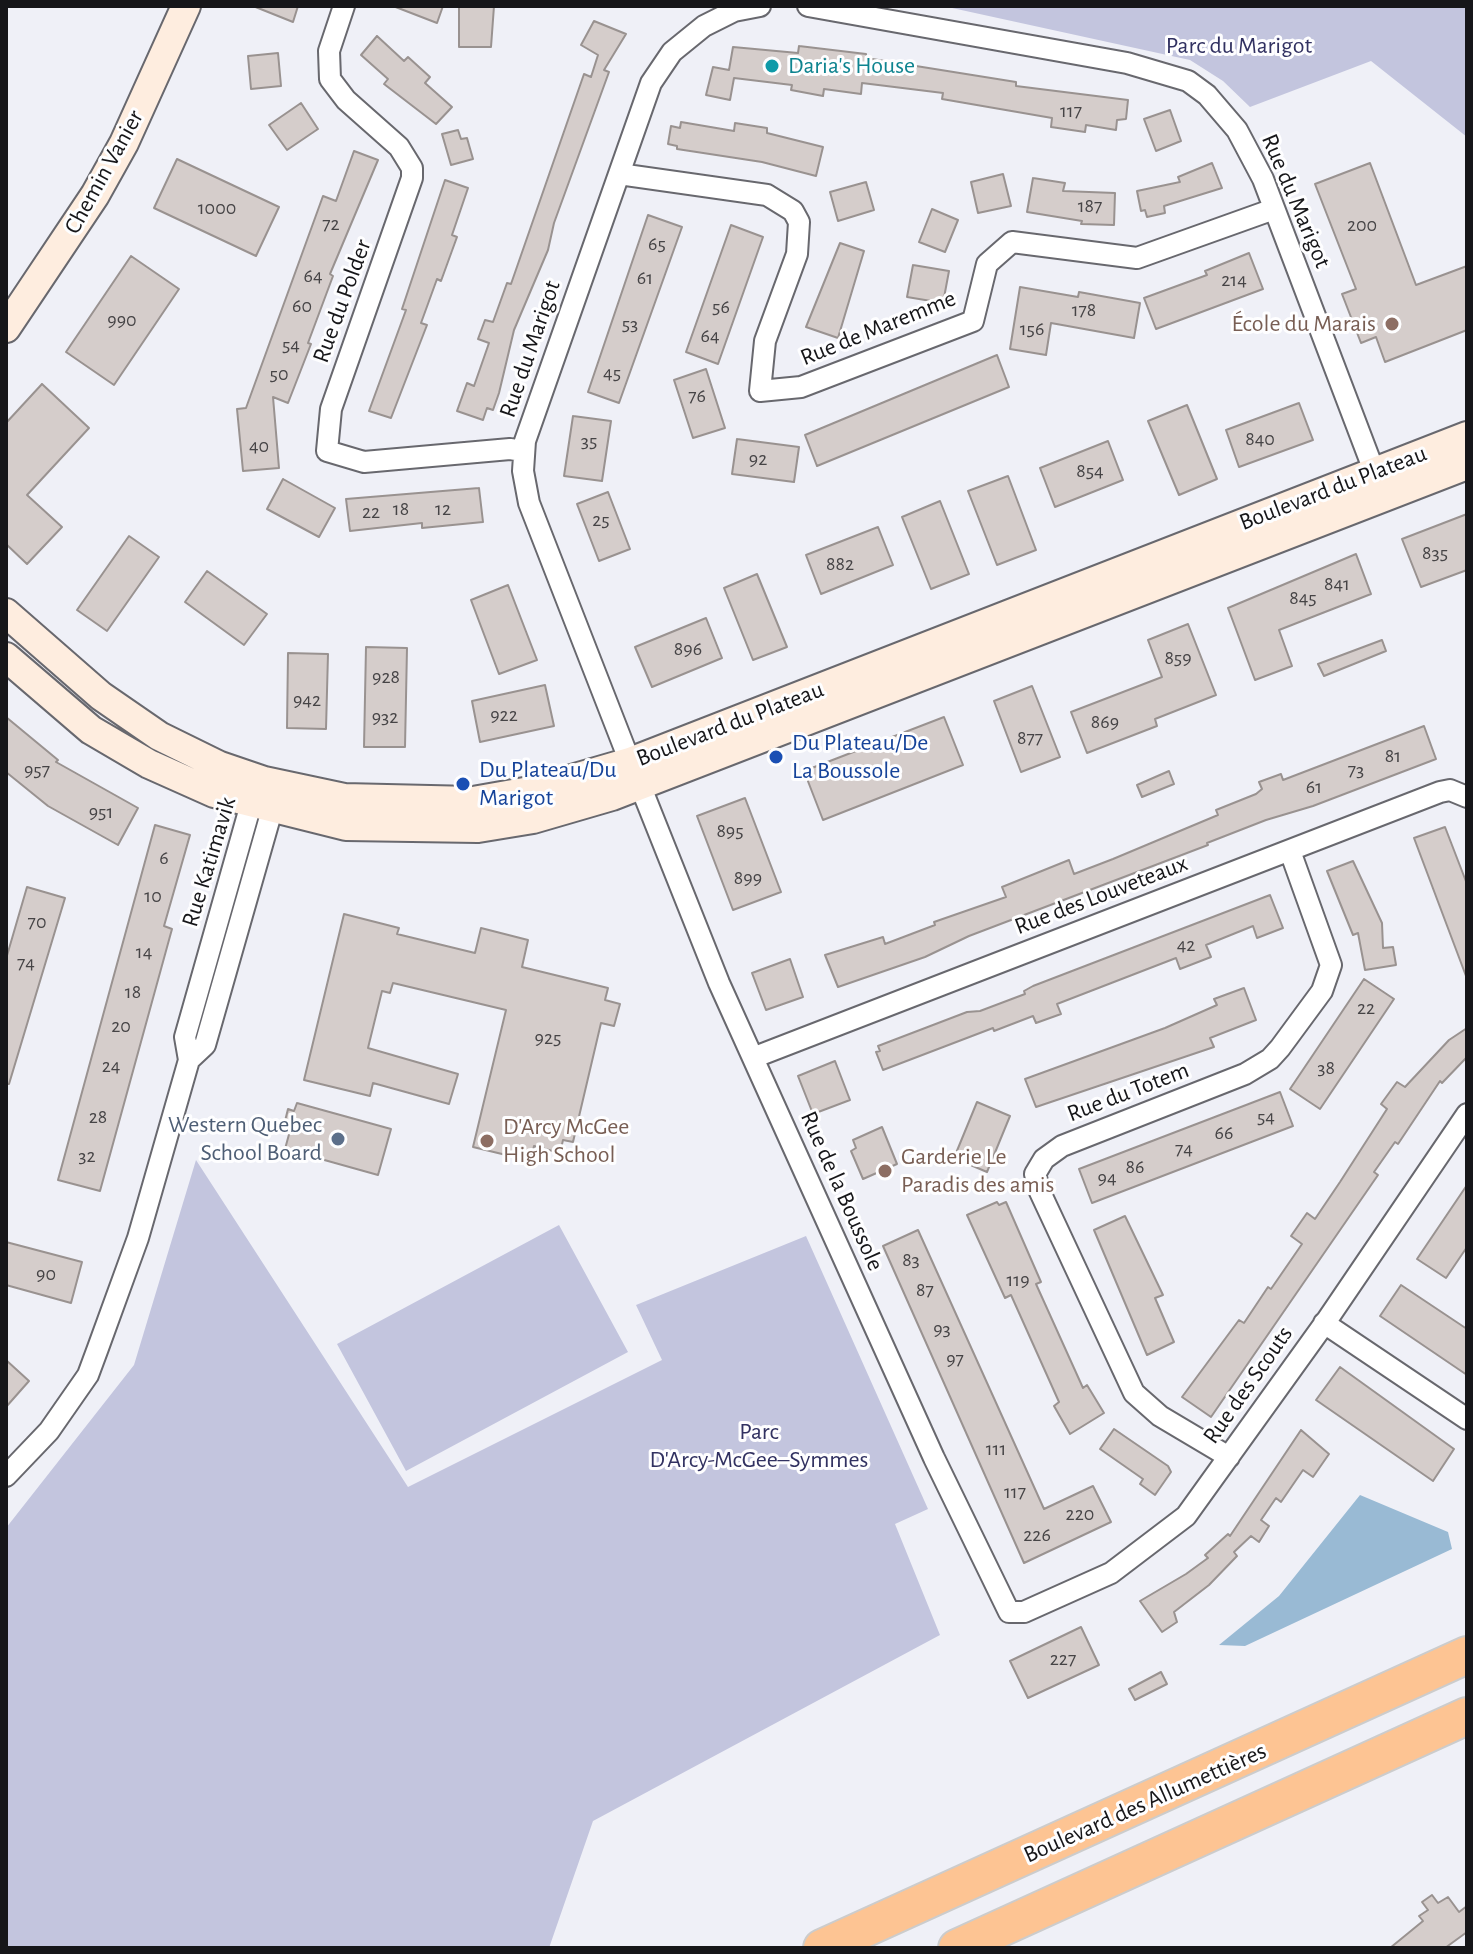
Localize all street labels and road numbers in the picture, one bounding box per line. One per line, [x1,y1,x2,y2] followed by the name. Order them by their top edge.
[58,105,150,239] street label: Chemin Vanier
[1255,130,1337,272] street label: Rue du Marigot
[306,235,378,367] street label: Rue du Polder
[493,277,567,421] street label: Rue du Marigot
[796,284,960,372] street label: Rue de Maremme
[1235,439,1431,537] street label: Boulevard du Plateau
[632,675,828,773] street label: Boulevard du Plateau
[176,794,242,930] street label: Rue Katimavik
[1011,849,1191,941] street label: Rue des Louveteaux
[1063,1056,1193,1128] street label: Rue du Totem
[794,1107,890,1275] street label: Rue de la Boussole
[1197,1321,1299,1449] street label: Rue des Scouts
[1019,1736,1271,1870] street label: Boulevard des Allumettières

